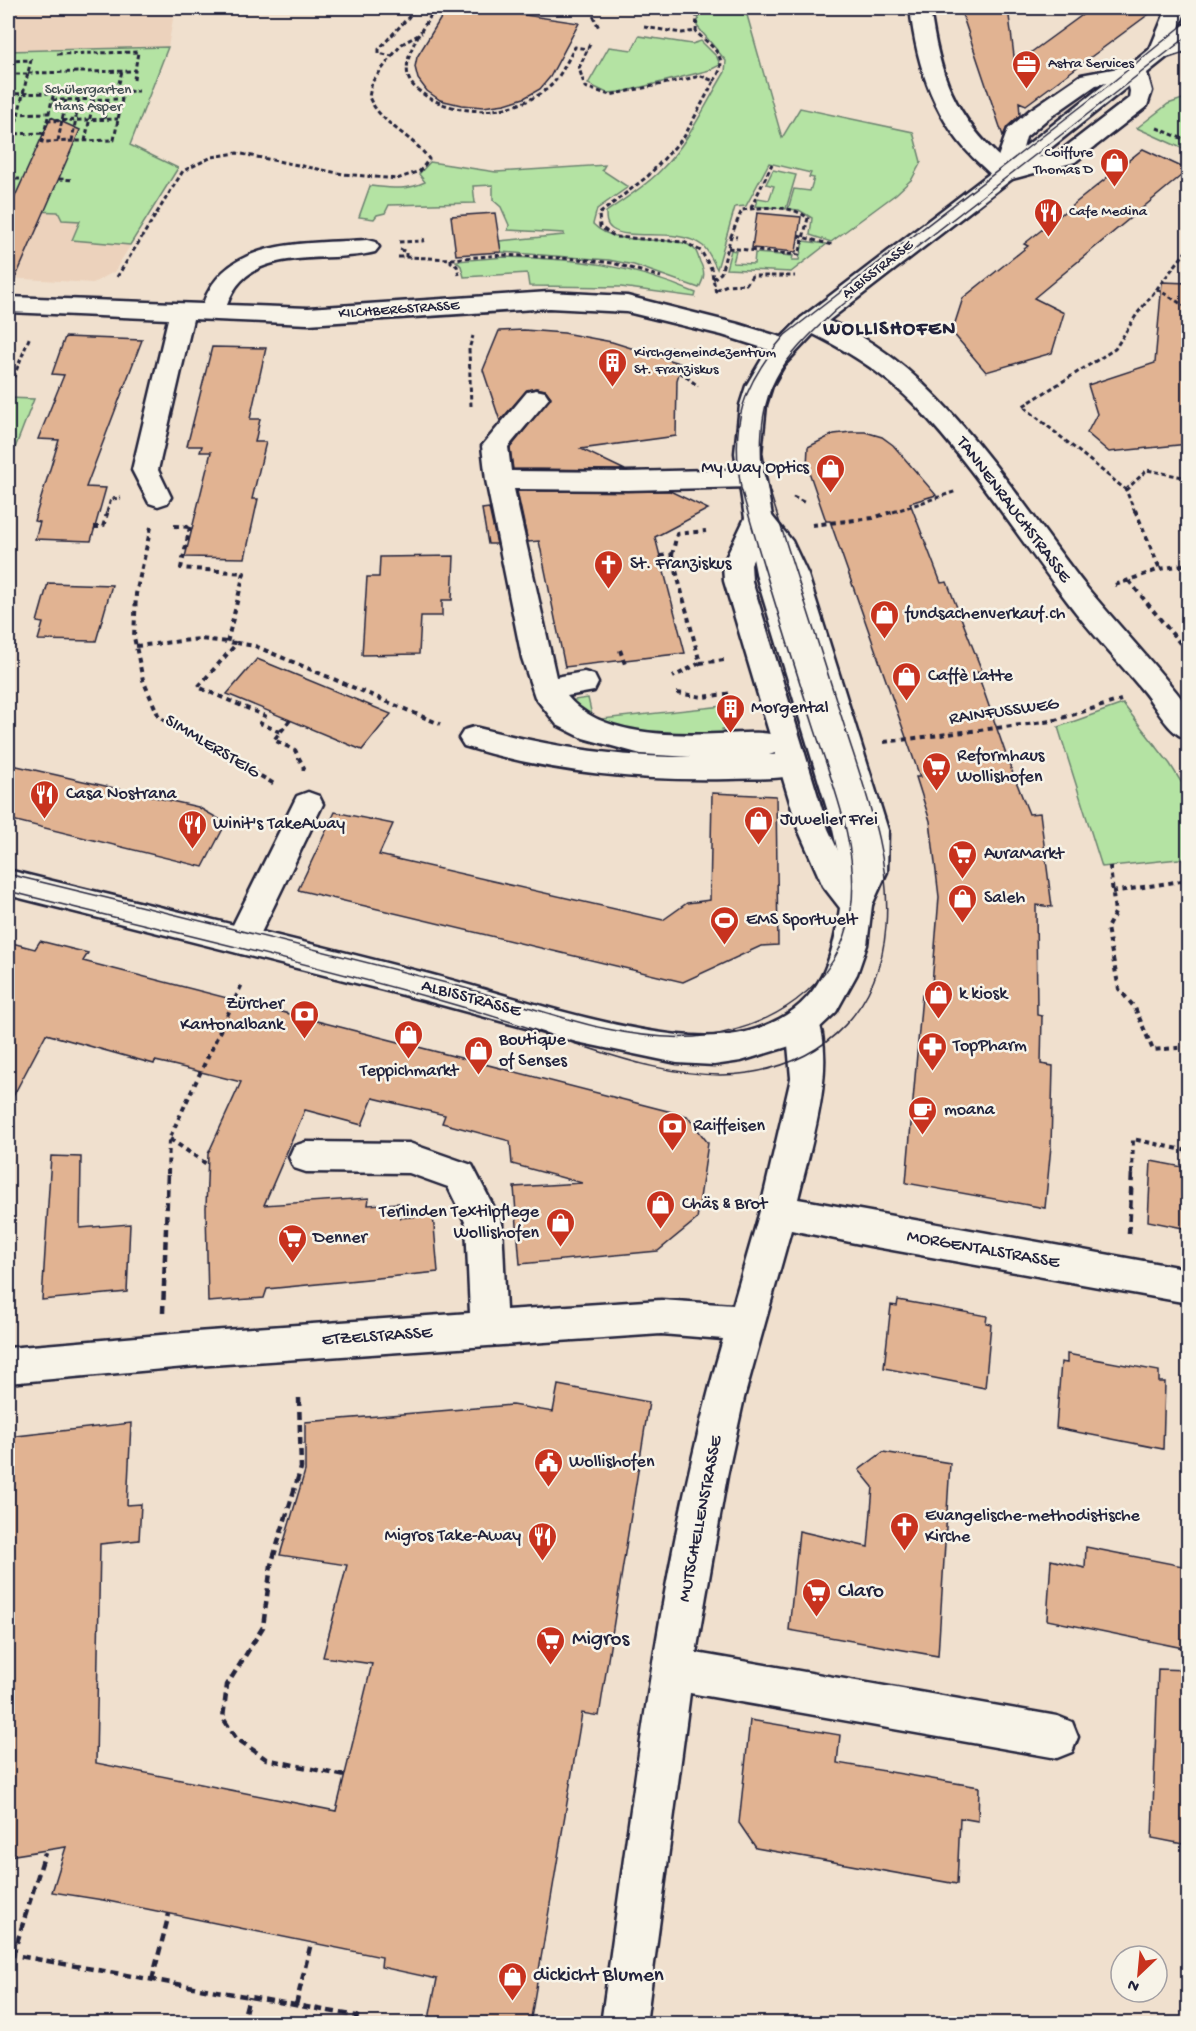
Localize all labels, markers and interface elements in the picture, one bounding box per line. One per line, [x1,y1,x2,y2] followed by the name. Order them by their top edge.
[1011,48,1043,90] office icon: Astra Services
[1048,55,1134,73] place label: Astra Services
[45,81,131,116] park label: Schülergarten Hans Asper
[1033,144,1093,179] place label: Coiffure Thomas D
[1098,146,1130,188] shop icon: Coiffure Thomas D
[1032,196,1064,238] restaurant icon: Cafe Medina
[1069,203,1148,221] place label: Cafe Medina
[839,236,918,303] street label: ALBISSTRASSE
[338,297,461,323] street label: KILCHBERGSTRASSE
[822,319,957,342] district label: WOLLISHOFEN
[634,344,777,379] place label: Kirchgemeindezentrum St. Franziskus
[597,346,629,388] building icon: Kirchgemeindezentrum St. Franziskus
[951,432,1075,588] street label: TANNENRAUCHSTRASSE
[814,452,846,494] shop icon: My Way Optics
[701,458,810,479] place label: My Way Optics
[593,548,625,590] church icon: St. Franziskus
[630,554,733,575] place label: St. Franziskus
[868,598,900,640] shop icon: fundsachenverkauf.ch
[904,604,1066,625] place label: fundsachenverkauf.ch
[891,660,923,702] shop icon: Caffè Latte
[928,666,1014,687] place label: Caffè Latte
[714,692,746,734] building icon: Morgental
[948,694,1061,730] street label: RAINFUSSWEG
[751,698,829,719] place label: Morgental
[161,710,264,784] street label: SIMMLERSTEIG
[957,746,1046,788] place label: Reformhaus Wollishofen
[920,750,952,792] supermarket icon: Reformhaus Wollishofen
[29,778,61,820] restaurant icon: Casa Nostrana
[66,784,178,805] place label: Casa Nostrana
[743,804,775,846] shop icon: Juwelier Frei
[176,808,208,850] restaurant icon: Winit's TakeAway
[780,810,878,831] place label: Juwelier Frei
[213,814,345,835] place label: Winit's TakeAway
[947,838,979,880] supermarket icon: AuraMarkt
[984,844,1065,865] place label: AuraMarkt
[947,882,979,924] shop icon: Saleh
[984,888,1026,909] place label: Saleh
[709,904,741,946] sports icon: EMS Sportwelt
[746,910,859,931] place label: EMS Sportwelt
[419,976,524,1023] street label: ALBISSTRASSE
[922,978,954,1020] shop icon: k kiosk
[959,984,1009,1005] place label: k kiosk
[180,994,286,1036] place label: Zürcher Kantonalbank
[289,998,321,1040] bank icon: Zürcher Kantonalbank
[393,1018,425,1060] shop icon: Teppichmarkt
[498,1030,568,1072] place label: Boutique of Senses
[916,1030,948,1072] pharmacy icon: TopPharm
[462,1034,494,1076] shop icon: Boutique of Senses
[952,1036,1027,1057] place label: TopPharm
[359,1061,460,1082] place label: Teppichmarkt
[907,1094,939,1136] cafe icon: moana
[944,1100,996,1121] place label: moana
[656,1110,688,1152] bank icon: Raiffeisen
[693,1116,765,1137] place label: Raiffeisen
[645,1188,677,1230] shop icon: Chäs & Brot
[682,1194,769,1215] place label: Chäs & Brot
[378,1202,540,1244] place label: Terlinden Textilpflege Wollishofen
[544,1206,576,1248] shop icon: Terlinden Textilpflege Wollishofen
[276,1222,308,1264] supermarket icon: Denner
[905,1226,1062,1274] street label: MORGENTALSTRASSE
[312,1228,368,1249] place label: Denner
[321,1323,434,1351] street label: ETZELSTRASSE
[675,1433,728,1604] street label: MUTSCHELLENSTRASSE
[532,1446,564,1488] public building icon: Wollishofen
[569,1452,655,1473] place label: Wollishofen
[925,1506,1141,1548] place label: Evangelische-methodistische Kirche
[888,1510,920,1552] church icon: Evangelische-methodistische Kirche
[526,1520,558,1562] restaurant icon: Migros Take-Away
[384,1526,521,1547] place label: Migros Take-Away
[801,1576,833,1618] supermarket icon: Claro
[838,1580,884,1605] place label: Claro
[535,1624,567,1666] supermarket icon: Migros
[572,1628,630,1653] place label: Migros
[1109,1944,1169,2004] north arrow
[496,1960,528,2002] shop icon: dickicht Blumen
[533,1964,664,1989] place label: dickicht Blumen
[1125,1973,1143,1995] text: N

